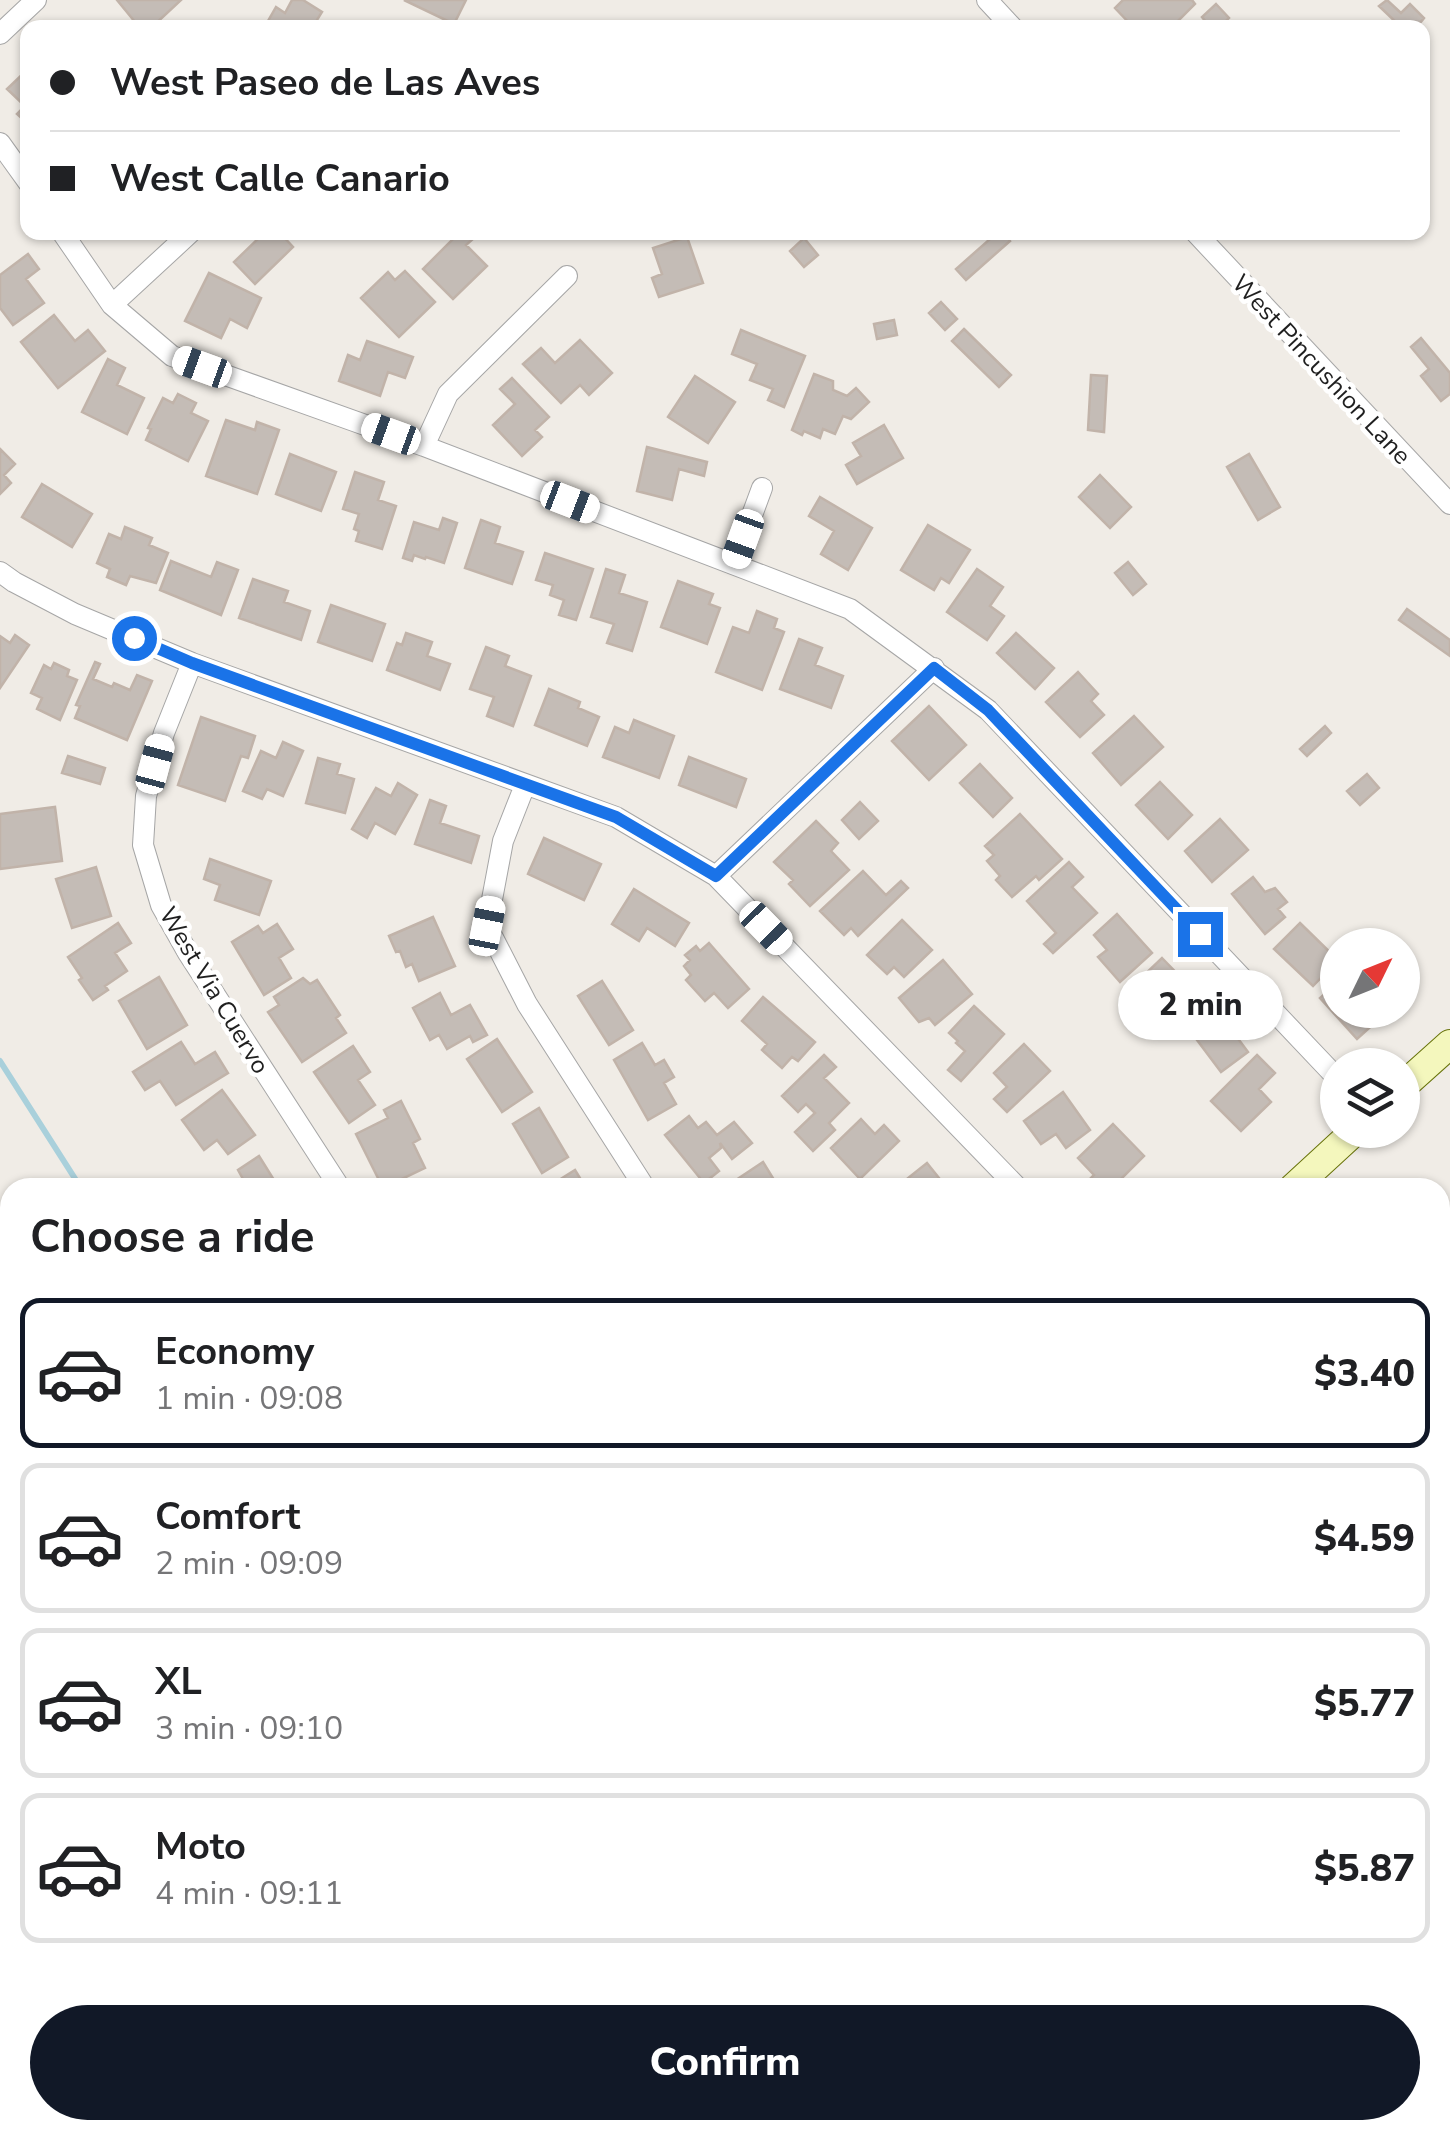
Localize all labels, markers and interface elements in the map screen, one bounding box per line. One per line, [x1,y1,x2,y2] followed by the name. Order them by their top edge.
[110,57,540,108] text: West Paseo de Las Aves
[110,153,450,204] text: West Calle Canario
[1224,267,1419,472] street label: West Pincushion Lane
[169,343,235,391] car
[358,410,424,458] car
[537,477,603,527] car
[719,506,767,572] car
[112,616,157,661] route start
[133,731,177,797] car
[467,894,507,958] car
[734,896,798,960] car
[151,901,277,1080] street label: West Via Cuervo
[1178,912,1223,957] route end
[1320,928,1420,1028] north arrow
[1320,928,1420,1148] map controls
[1118,969,1282,1039] callout: 2 min
[1158,983,1243,1026] text: 2 min
[1320,1048,1420,1148] button: layers
[30,1207,315,1268] text: Choose a ride
[155,1326,314,1377] text: Economy
[35,1328,125,1418] icon: car
[1314,1348,1415,1399] text: $3.40
[155,1377,343,1420] text: 1 min · 09:08
[155,1491,300,1542] text: Comfort
[35,1493,125,1583] icon: car
[1314,1513,1415,1564] text: $4.59
[155,1542,343,1585] text: 2 min · 09:09
[155,1656,202,1707] text: XL
[35,1658,125,1748] icon: car
[1314,1678,1415,1729] text: $5.77
[155,1707,343,1750] text: 3 min · 09:10
[155,1821,246,1872] text: Moto
[35,1823,125,1913] icon: car
[1314,1843,1415,1894] text: $5.87
[155,1872,343,1915] text: 4 min · 09:11
[30,2005,1420,2120] button: Confirm

